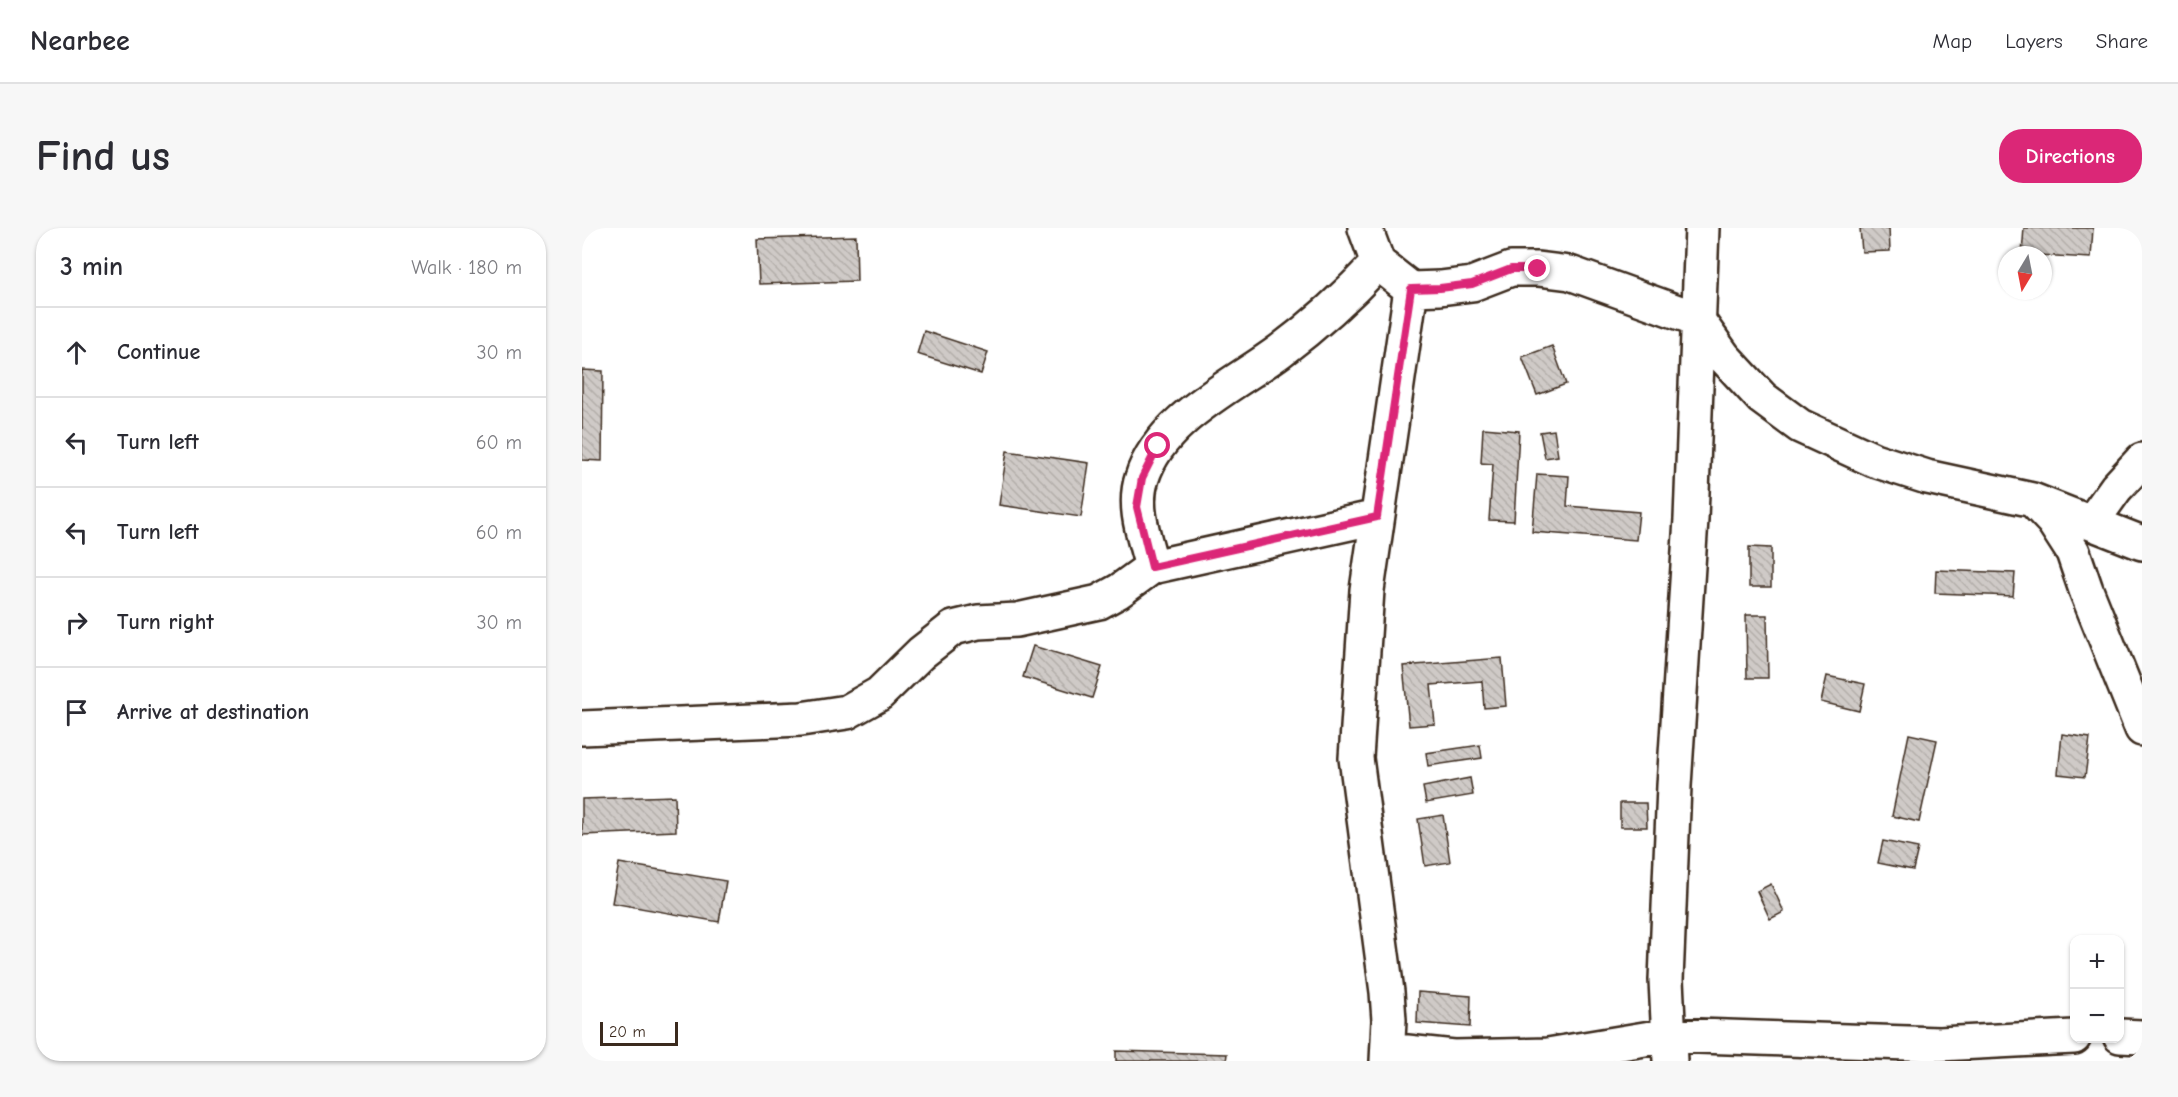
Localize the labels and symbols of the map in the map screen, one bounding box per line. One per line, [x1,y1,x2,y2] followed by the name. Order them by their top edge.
[1998,246,2052,300] north arrow
[1524,255,1550,281] route end
[1144,432,1170,458] route start
[600,1019,678,1046] scale bar

